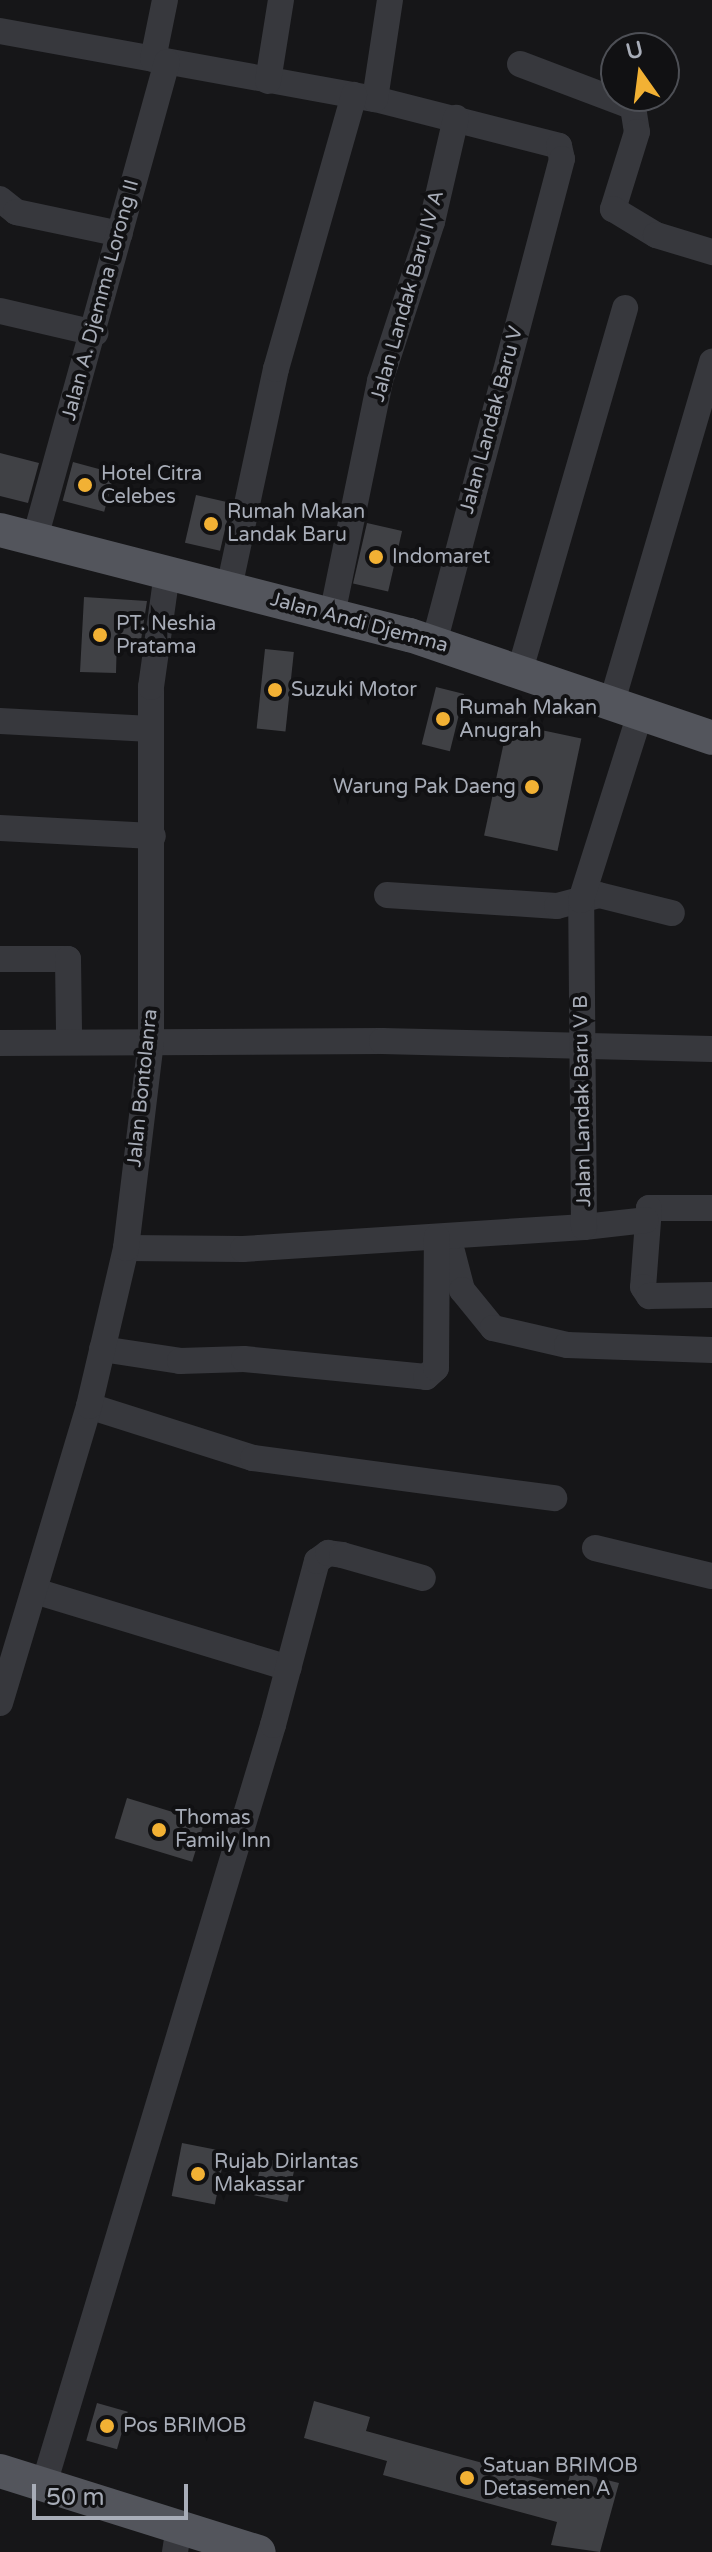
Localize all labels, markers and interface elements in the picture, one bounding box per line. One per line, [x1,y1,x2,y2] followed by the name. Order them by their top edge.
[600,32,680,112] north arrow
[623,36,646,65] text: U
[57,177,145,423] street label: Jalan A. Djemma Lorong II
[366,187,450,405] street label: Jalan Landak Baru IV A
[455,324,529,516] street label: Jalan Landak Baru V
[101,462,202,509] place label: Hotel Citra Celebes
[76,476,94,494] marker: Hotel Citra Celebes
[227,500,365,547] place label: Rumah Makan Landak Baru
[202,515,220,533] marker: Rumah Makan Landak Baru
[392,545,490,569] place label: Indomaret
[367,548,385,566] marker: Indomaret
[267,588,451,658] street label: Jalan Andi Djemma
[116,612,216,659] place label: PT. Neshia Pratama
[91,626,109,644] marker: PT. Neshia Pratama
[291,678,417,702] place label: Suzuki Motor
[266,681,284,699] marker: Suzuki Motor
[459,696,597,743] place label: Rumah Makan Anugrah
[434,710,452,728] marker: Rumah Makan Anugrah
[333,775,516,799] place label: Warung Pak Daeng
[523,778,541,796] marker: Warung Pak Daeng
[569,995,597,1207] street label: Jalan Landak Baru V B
[123,1008,163,1168] street label: Jalan Bontolanra
[175,1806,271,1853] place label: Thomas Family Inn
[150,1821,168,1839] marker: Thomas Family Inn
[214,2150,359,2197] place label: Rujab Dirlantas Makassar
[189,2165,207,2183] marker: Rujab Dirlantas Makassar
[123,2414,246,2438] place label: Pos BRIMOB
[98,2417,116,2435] marker: Pos BRIMOB
[483,2454,638,2501] place label: Satuan BRIMOB Detasemen A
[36,2468,192,2518] scale bar
[458,2469,476,2487] marker: Satuan BRIMOB Detasemen A
[46,2483,104,2512] text: 50 m

